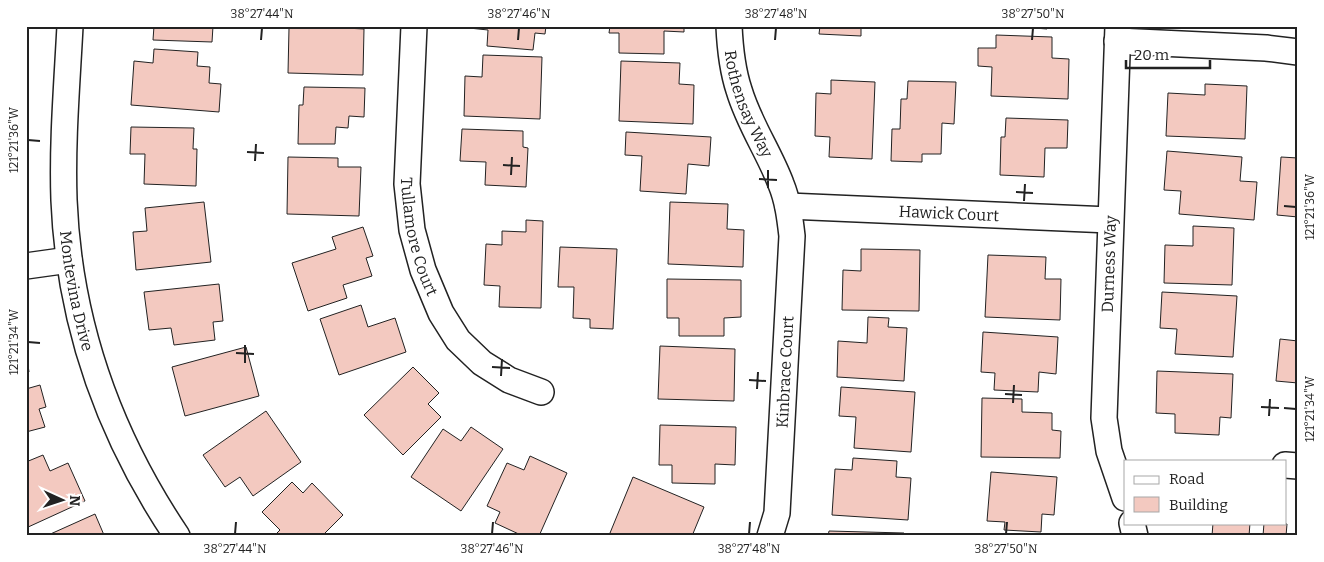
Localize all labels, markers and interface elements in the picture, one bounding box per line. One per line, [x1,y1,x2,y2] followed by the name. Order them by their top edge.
[231,7,294,21] text: 38°27'44"N
[488,7,551,21] text: 38°27'46"N
[745,7,808,21] text: 38°27'48"N
[1002,7,1065,21] text: 38°27'50"N
[1126,38,1210,70] scale bar
[1134,46,1170,64] text: 20 m
[721,49,777,161] street label: Rothensay Way
[7,106,21,173] text: 121°21'36"W
[1303,173,1317,240] text: 121°21'36"W
[397,177,442,299] street label: Tullamore Court
[898,201,1000,225] street label: Hawick Court
[1098,215,1120,313] street label: Durness Way
[57,230,98,353] street label: Montevina Drive
[7,308,21,375] text: 121°21'34"W
[773,315,797,429] street label: Kinbrace Court
[1303,375,1317,442] text: 121°21'34"W
[1124,460,1286,524] legend
[1169,470,1204,488] text: Road
[38,474,88,524] north arrow
[66,495,83,507] text: N
[1169,496,1228,514] text: Building
[204,542,267,556] text: 38°27'44"N
[461,542,524,556] text: 38°27'46"N
[718,542,781,556] text: 38°27'48"N
[975,542,1038,556] text: 38°27'50"N

